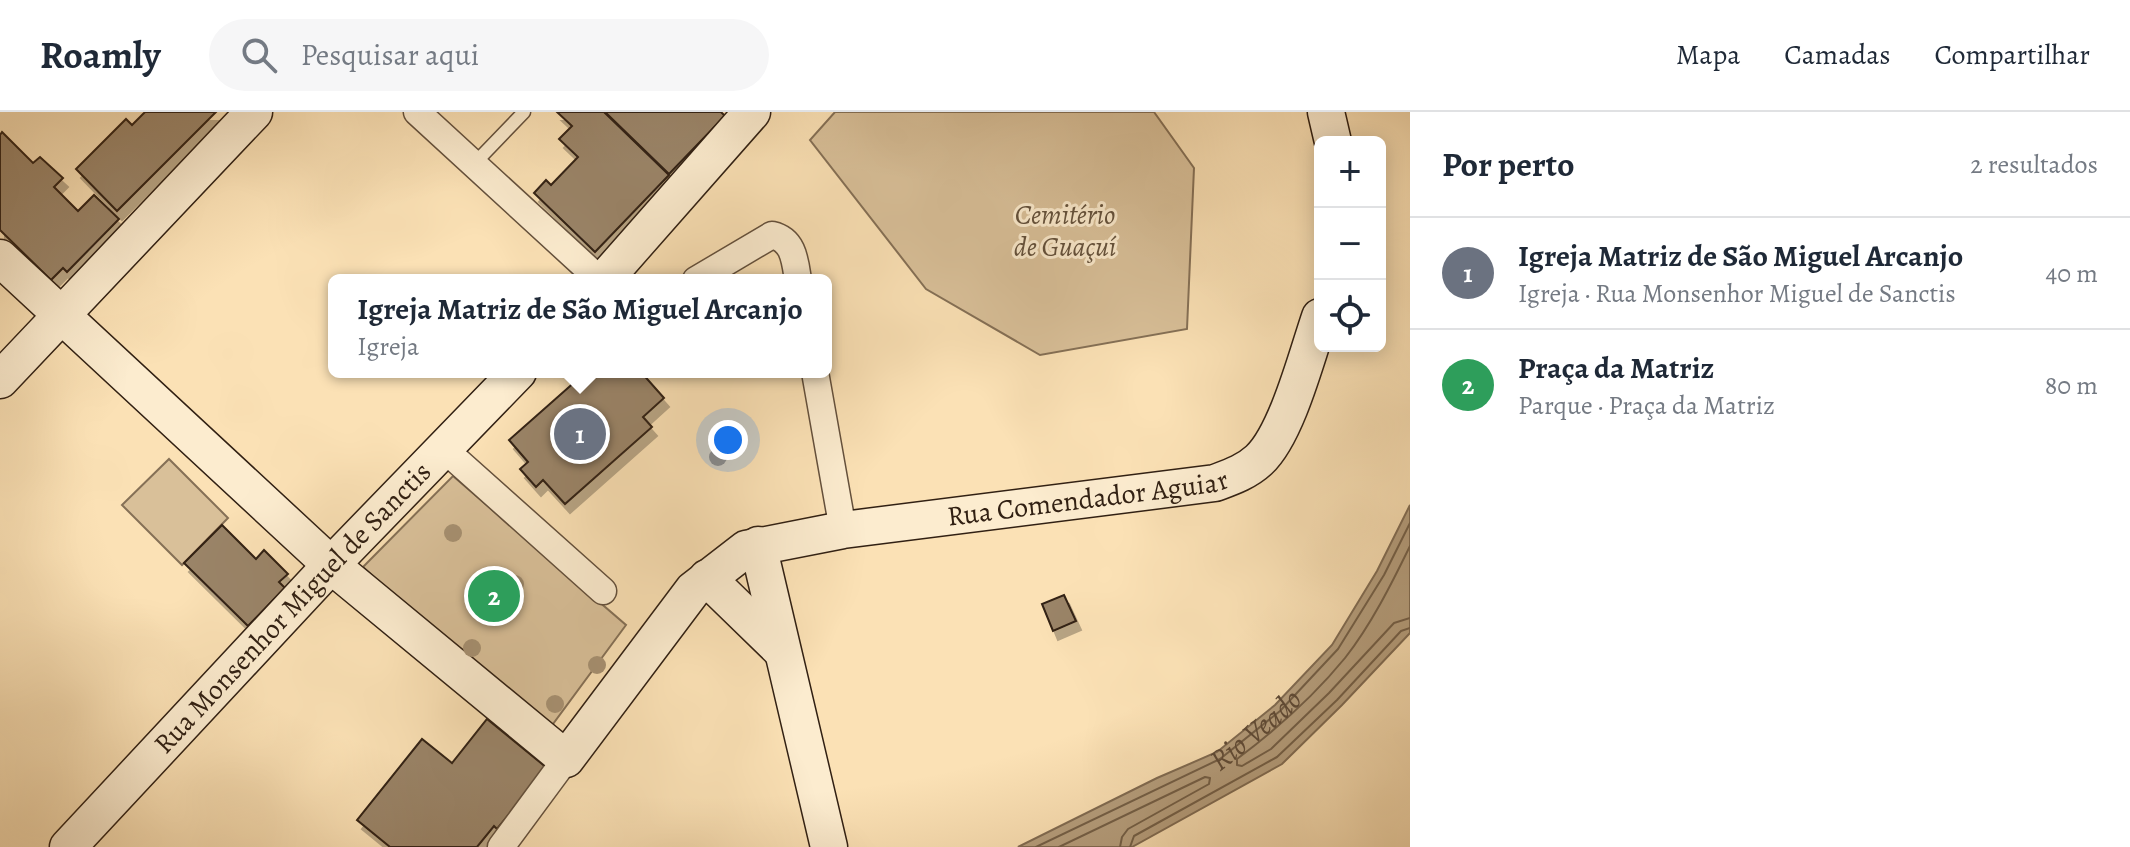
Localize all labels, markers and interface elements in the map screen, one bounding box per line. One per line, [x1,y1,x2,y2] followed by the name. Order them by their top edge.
[209,19,769,91] search box
[40,29,161,81] text: Roamly
[237,33,281,77] icon: search
[301,35,479,75] text: Pesquisar aqui
[1676,36,1740,74] text: Mapa
[1784,36,1891,74] text: Camadas
[1935,36,2090,74] text: Compartilhar
[1314,136,1386,352] map controls
[1314,136,1386,208] button: +
[1442,141,1575,188] text: Por perto
[1970,147,2098,182] text: 2 resultados
[1014,196,1117,266] park label: Cemitério de Guaçuí
[1314,208,1386,280] button: −
[1518,236,1963,276] text: Igreja Matriz de São Miguel Arcanjo
[1463,256,1473,291] text: 1
[2046,256,2098,291] text: 40 m
[328,274,832,378] popup
[1518,276,1956,311] text: Igreja · Rua Monsenhor Miguel de Sanctis
[1314,280,1386,352] button: locate
[357,289,803,329] text: Igreja Matriz de São Miguel Arcanjo
[357,329,419,364] text: Igreja
[1518,348,1714,388] text: Praça da Matriz
[1462,368,1474,403] text: 2
[2045,368,2098,403] text: 80 m
[1518,388,1775,423] text: Parque · Praça da Matriz
[554,404,606,464] pin: 1
[708,420,748,460] your location
[145,454,440,762] street label: Rua Monsenhor Miguel de Sanctis
[945,461,1234,536] street label: Rua Comendador Aguiar
[468,566,520,626] pin: 2
[1201,680,1311,780] water label: Rio Veado

